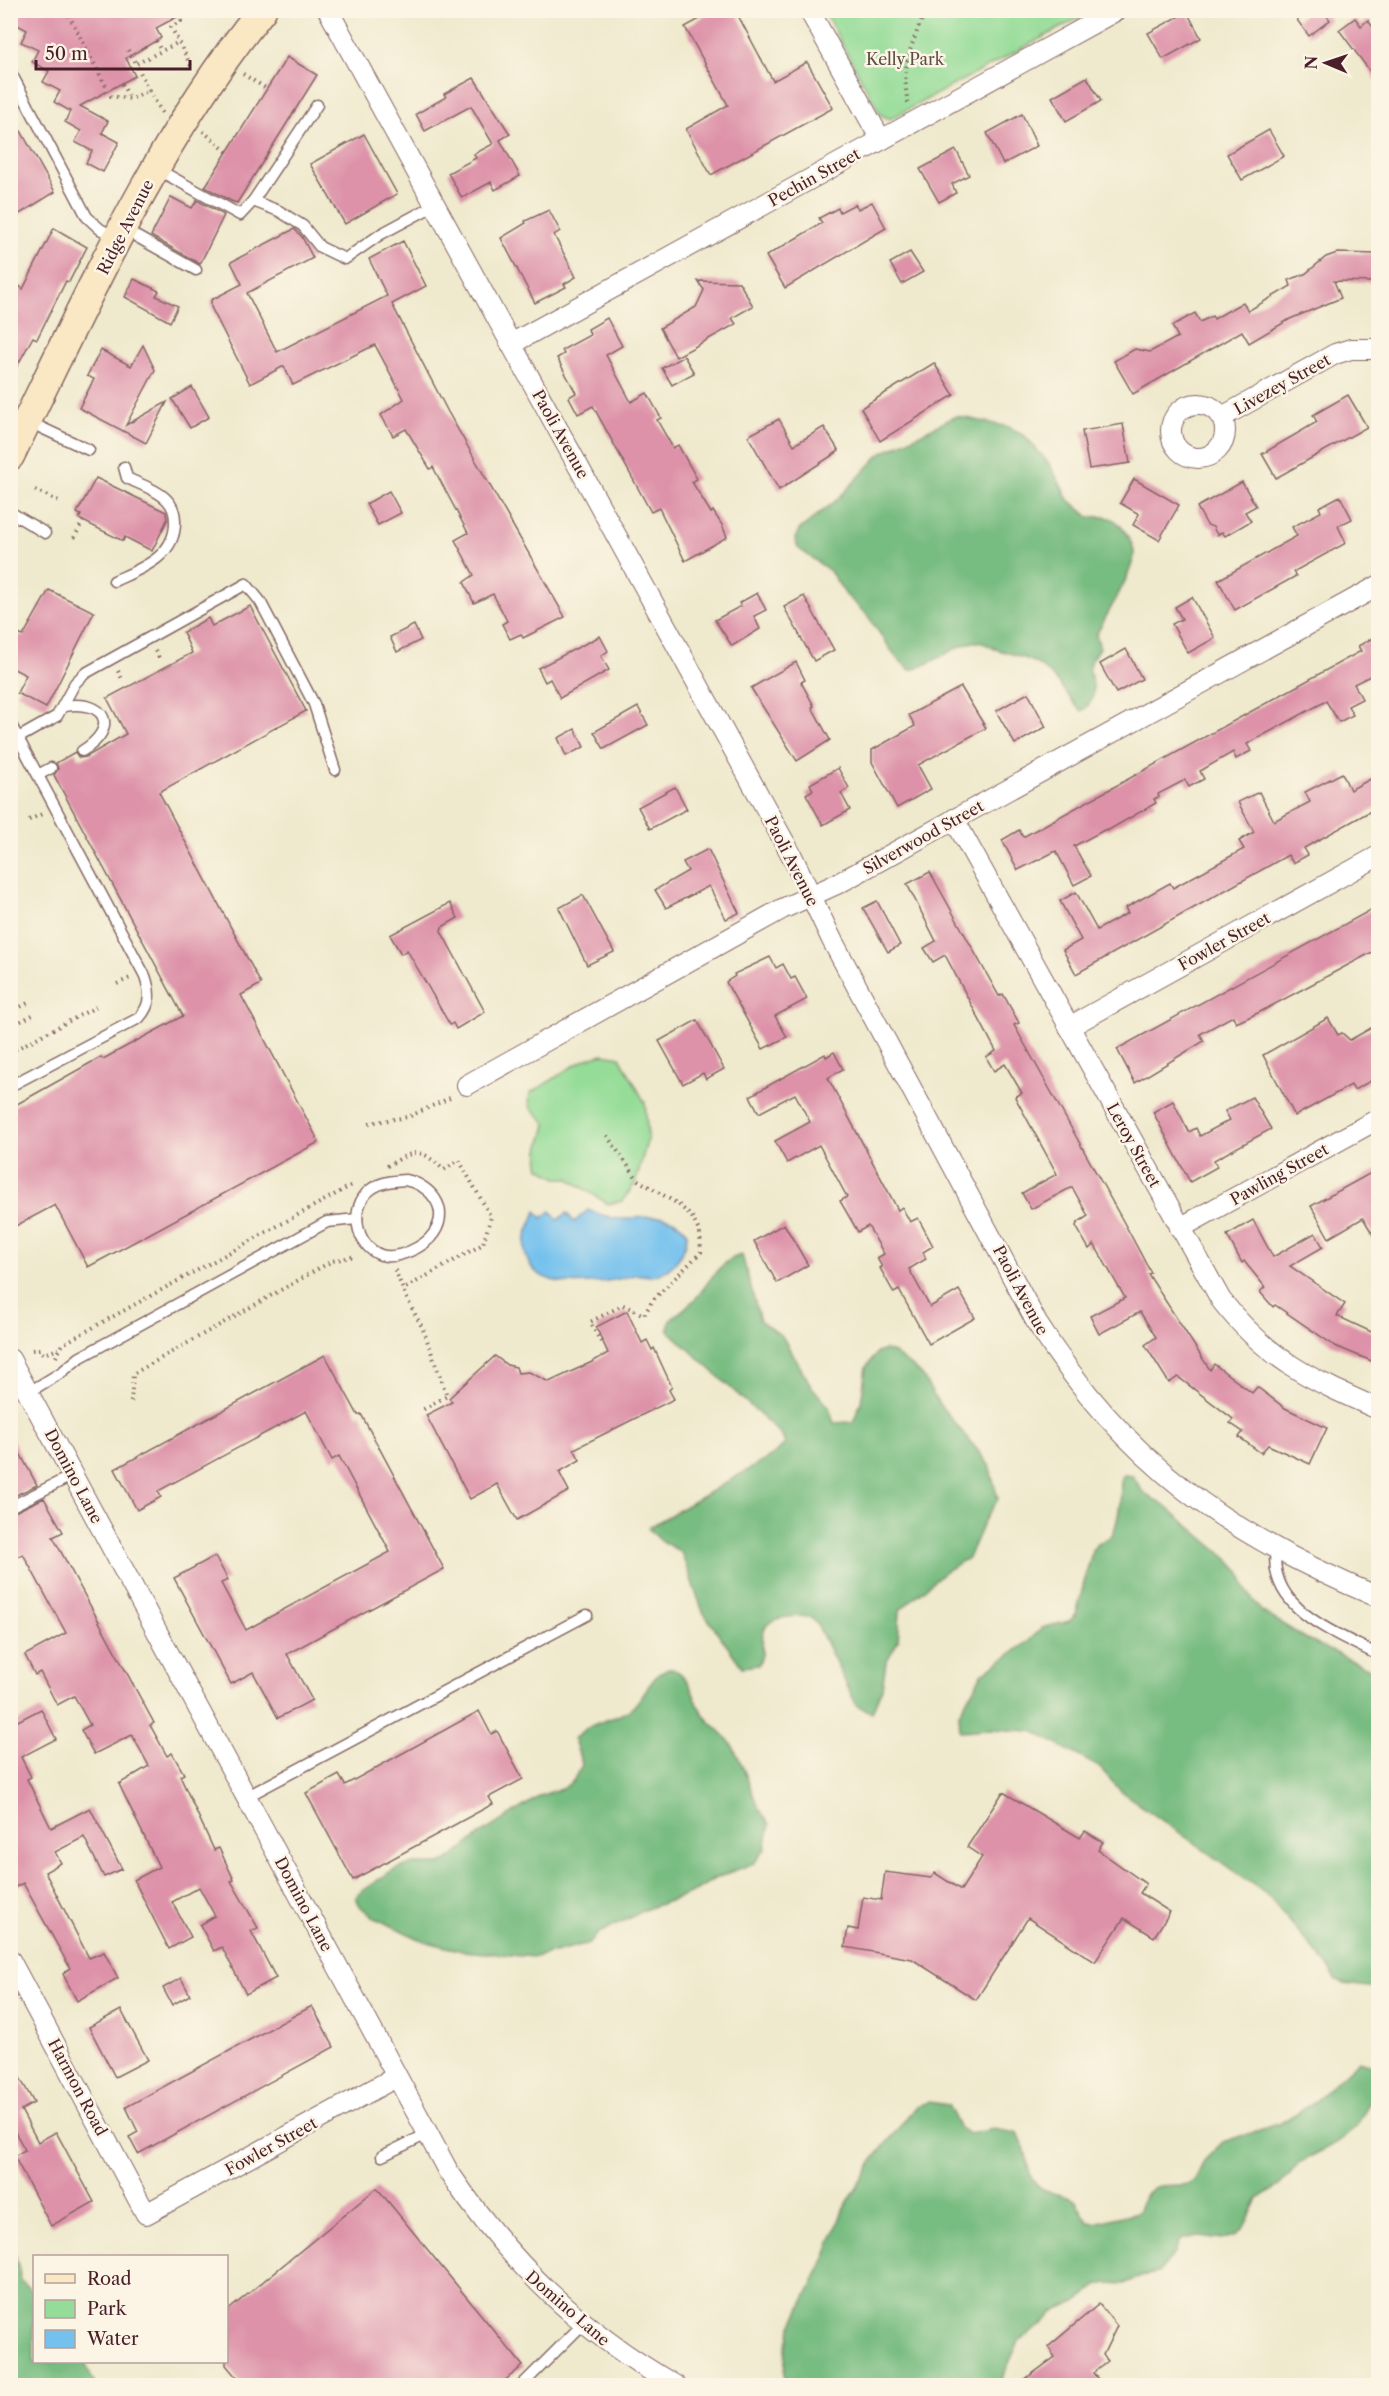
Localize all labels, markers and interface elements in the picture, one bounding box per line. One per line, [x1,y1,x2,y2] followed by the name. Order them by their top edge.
[36,33,190,71] scale bar
[1296,33,1356,93] north arrow
[45,43,88,65] text: 50 m
[866,49,945,69] park label: Kelly Park
[1301,55,1321,70] text: N
[765,143,864,210] street label: Pechin Street
[92,176,158,278] street label: Ridge Avenue
[1230,349,1334,419] street label: Livezey Street
[528,386,594,482] street label: Paoli Avenue
[859,795,987,878] street label: Silverwood Street
[761,812,823,910] street label: Paoli Avenue
[1175,907,1274,974] street label: Fowler Street
[1103,1099,1166,1191] street label: Leroy Street
[1226,1139,1332,1209] street label: Pawling Street
[989,1242,1053,1338] street label: Paoli Avenue
[41,1425,107,1527] street label: Domino Lane
[271,1853,337,1955] street label: Domino Lane
[44,2035,112,2139] street label: Harmon Road
[222,2112,321,2179] street label: Fowler Street
[33,2255,228,2363] legend
[522,2266,614,2350] street label: Domino Lane
[87,2268,132,2290] text: Road
[87,2298,128,2320] text: Park
[86,2328,139,2350] text: Water

